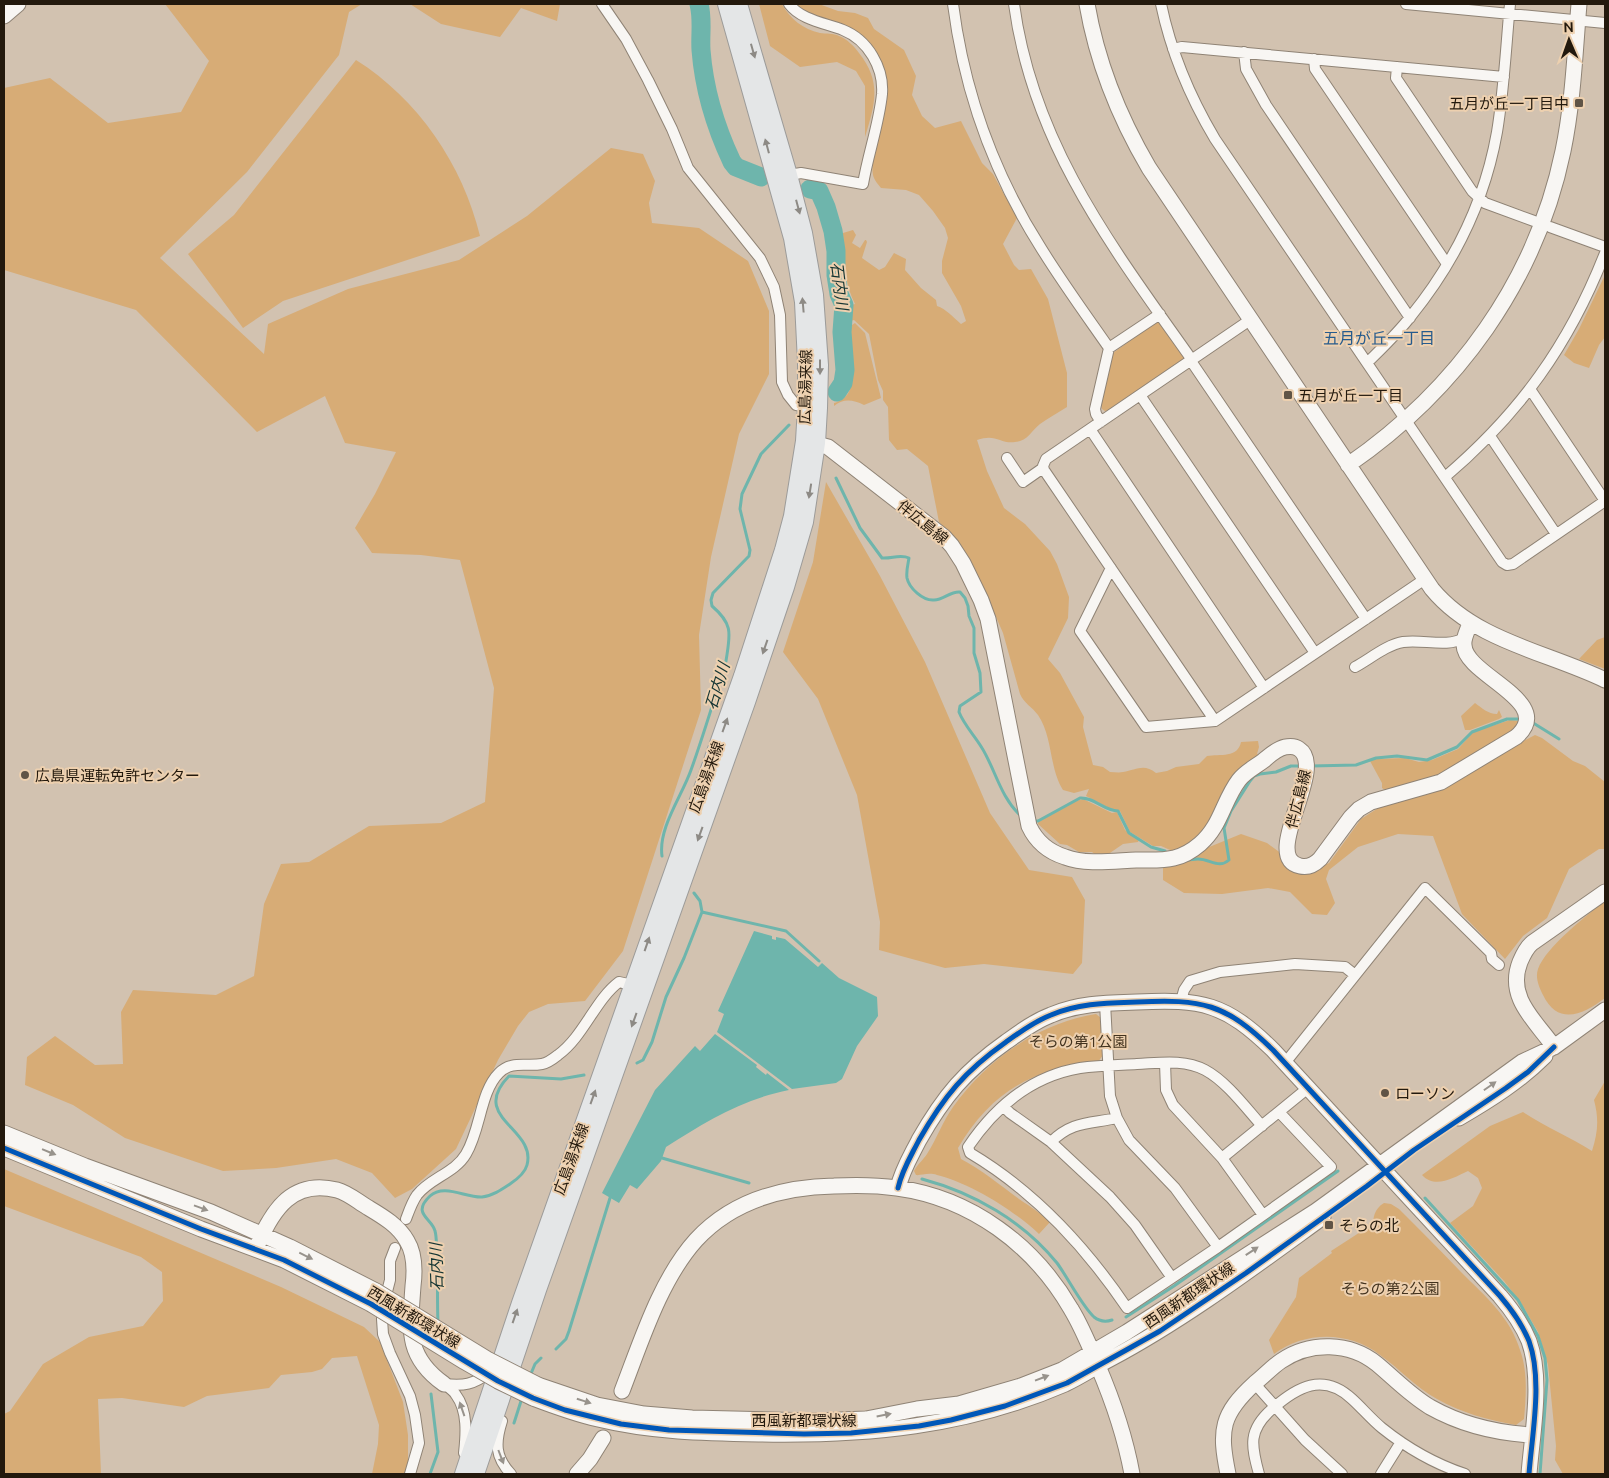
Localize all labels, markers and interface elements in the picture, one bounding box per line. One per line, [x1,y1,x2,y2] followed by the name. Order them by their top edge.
[1544,15,1594,65] north arrow
[1563,19,1574,35] text: N
[750,43,758,58] one-way arrow
[1449,95,1569,112] place label: 五月が丘一丁目中
[1573,97,1585,109] marker: 五月が丘一丁目中
[763,139,771,154] one-way arrow
[794,199,802,214] one-way arrow
[828,261,852,313] water label: 石内川
[799,296,807,312] one-way arrow
[1323,329,1435,347] district label: 五月が丘一丁目
[796,349,814,425] street label: 広島湯来線
[816,360,824,376] one-way arrow
[1298,387,1403,404] place label: 五月が丘一丁目
[1282,389,1294,401] marker: 五月が丘一丁目
[805,484,813,500] one-way arrow
[894,497,952,547] street label: 伴広島線
[761,640,768,655] one-way arrow
[701,659,733,712] water label: 石内川
[721,717,729,732] one-way arrow
[685,739,727,815] street label: 広島湯来線
[35,767,200,784] place label: 広島県運転免許センター
[1282,768,1314,830] street label: 伴広島線
[19,769,31,781] marker: 広島県運転免許センター
[696,826,703,841] one-way arrow
[643,936,651,951] one-way arrow
[630,1013,638,1028] one-way arrow
[1029,1033,1127,1050] park label: そらの第1公園
[1483,1081,1497,1091] one-way arrow
[1395,1085,1455,1102] place label: ローソン
[1379,1087,1391,1099] marker: ローソン
[590,1090,597,1105] one-way arrow
[550,1121,592,1197] street label: 広島湯来線
[42,1148,56,1156] one-way arrow
[194,1204,209,1212] one-way arrow
[1339,1217,1399,1234] place label: そらの北
[1323,1219,1335,1231] marker: そらの北
[426,1241,446,1291] water label: 石内川
[1245,1247,1259,1256] one-way arrow
[299,1252,313,1260] one-way arrow
[1141,1259,1237,1331] street label: 西風新都環状線
[1341,1280,1439,1297] park label: そらの第2公園
[365,1283,463,1351] street label: 西風新都環状線
[512,1309,519,1324] one-way arrow
[1035,1373,1049,1381] one-way arrow
[576,1397,591,1405] one-way arrow
[457,1401,465,1416] one-way arrow
[877,1411,893,1419] one-way arrow
[751,1412,857,1429] street label: 西風新都環状線
[497,1450,505,1465] one-way arrow

